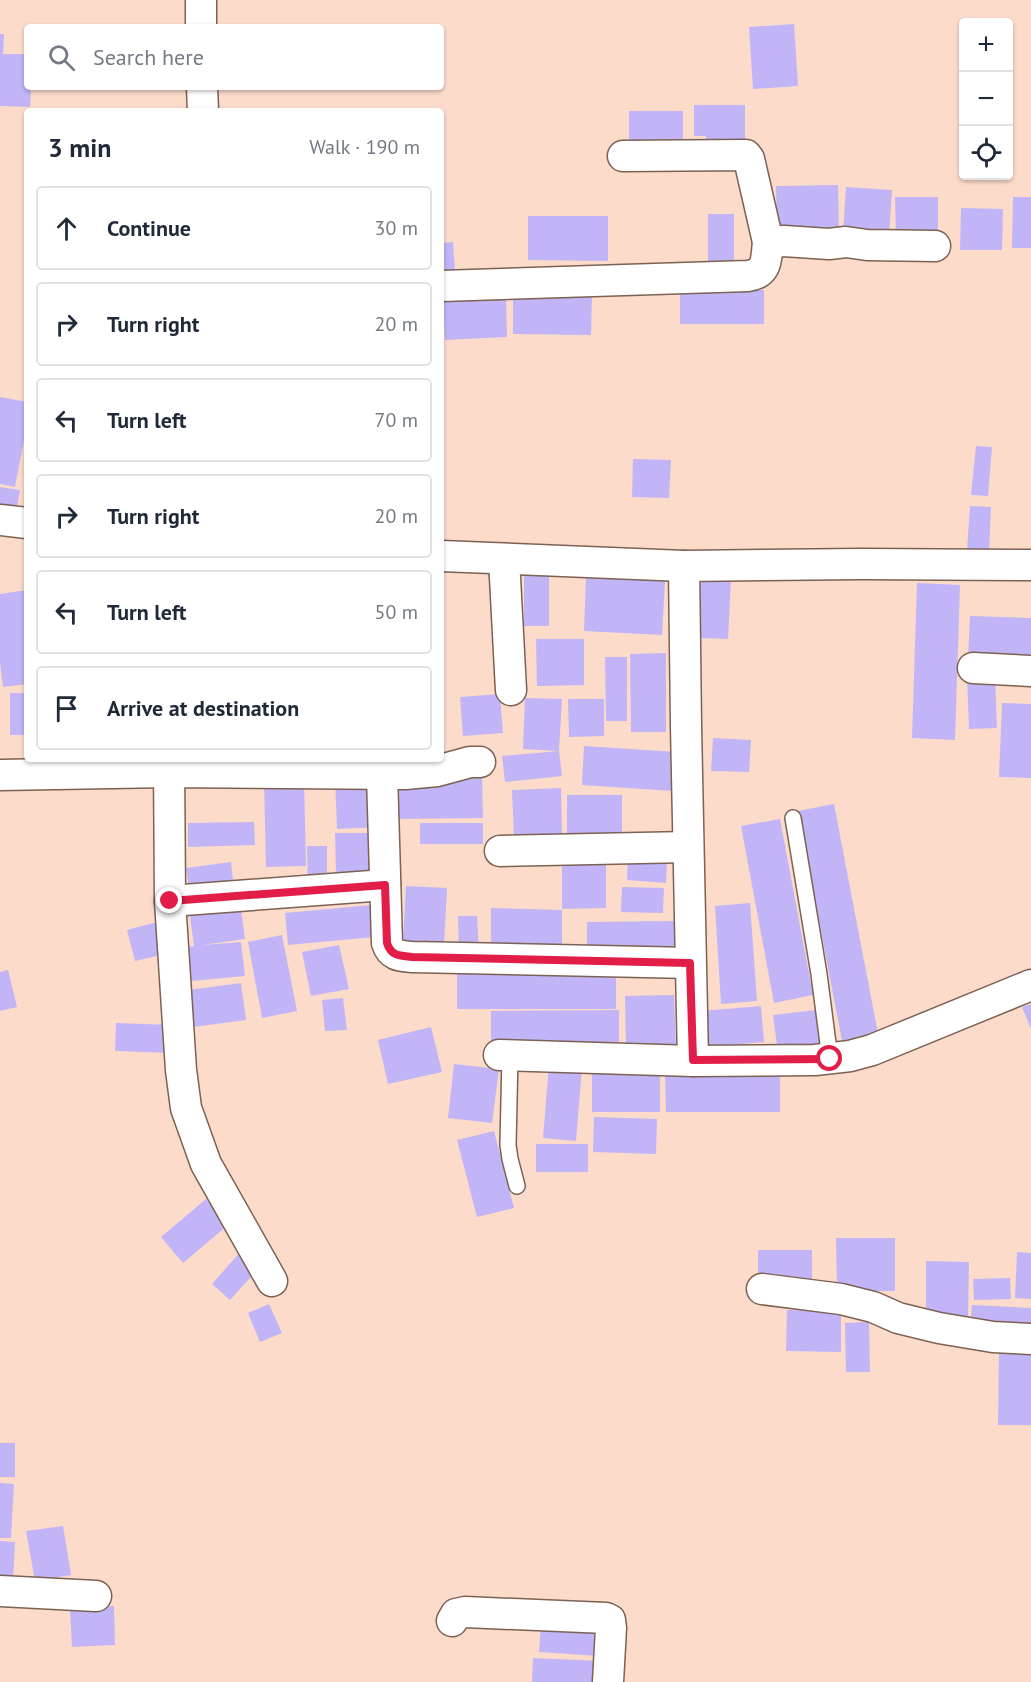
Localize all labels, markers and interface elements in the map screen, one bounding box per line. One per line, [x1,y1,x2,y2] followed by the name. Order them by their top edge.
[959,18,1013,180] map controls
[959,18,1013,72] button: +
[24,24,444,90] search box
[45,41,78,74] icon: search
[93,43,204,71] text: Search here
[959,72,1013,126] button: −
[959,126,1013,180] button: locate
[48,131,111,164] text: 3 min
[309,134,420,160] text: Walk · 190 m
[50,212,83,245] icon: ahead
[107,214,191,242] text: Continue
[375,215,418,241] text: 30 m
[50,308,83,341] icon: right
[107,310,199,338] text: Turn right
[375,311,418,337] text: 20 m
[50,404,83,437] icon: left
[107,406,187,434] text: Turn left
[375,407,418,433] text: 70 m
[50,500,83,533] icon: right
[107,502,199,530] text: Turn right
[375,503,418,529] text: 20 m
[50,596,83,629] icon: left
[107,598,187,626] text: Turn left
[375,599,418,625] text: 50 m
[50,692,83,725] icon: arrive
[107,694,299,722] text: Arrive at destination
[156,887,182,913] route end
[816,1045,842,1071] route start

